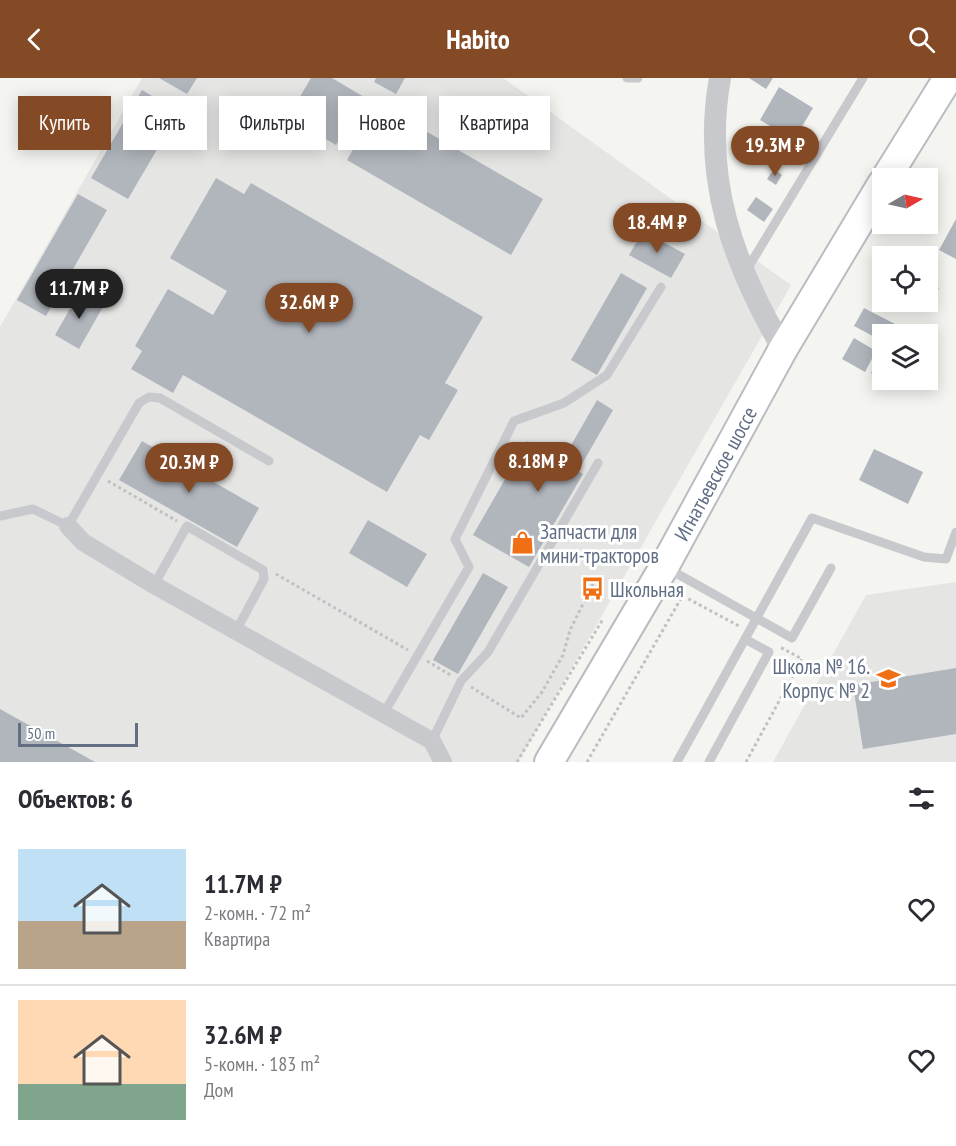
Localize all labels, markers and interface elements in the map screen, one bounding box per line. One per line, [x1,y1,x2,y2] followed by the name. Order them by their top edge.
[446,22,510,56] text: Habito
[18,23,51,56] icon: back
[905,23,938,56] icon: search
[18,96,111,150] chip: Купить
[123,96,207,150] chip: Снять
[219,96,326,150] chip: Фильтры
[338,96,427,150] chip: Новое
[439,96,550,150] chip: Квартира
[720,126,830,177] pin: 19.3M ₽
[745,132,805,158] text: 19.3M ₽
[872,168,938,234] north arrow
[872,168,938,390] map controls
[602,203,712,254] pin: 18.4M ₽
[627,209,687,235] text: 18.4M ₽
[872,246,938,312] button: locate
[24,269,134,320] pin: 11.7M ₽
[49,275,109,301] text: 11.7M ₽
[254,283,364,334] pin: 32.6M ₽
[279,289,339,315] text: 32.6M ₽
[872,324,938,390] button: layers
[668,402,763,545] street label: Игнатьевское шоссе
[483,442,593,493] pin: 8.18M ₽
[134,443,244,494] pin: 20.3M ₽
[508,448,568,474] text: 8.18M ₽
[159,449,219,475] text: 20.3M ₽
[540,518,659,569] place label: Запчасти для мини-тракторов
[509,530,535,556] shop icon: Запчасти для мини-тракторов
[579,576,605,602] bus stop icon: Школьная
[610,576,684,603] place label: Школьная
[772,653,870,704] place label: Школа № 16. Корпус № 2
[875,665,901,691] school or university icon: Школа № 16. Корпус № 2
[18,720,138,748] scale bar
[27,723,55,743] text: 50 m
[18,782,133,815] text: Объектов: 6
[905,782,938,815] icon: filters
[204,867,282,900] text: 11.7M ₽
[66,873,138,945] icon: home
[905,893,938,926] icon: heart
[204,900,311,926] text: 2-комн. · 72 m²
[204,926,270,952] text: Квартира
[204,1018,282,1051] text: 32.6M ₽
[66,1024,138,1096] icon: home
[905,1044,938,1077] icon: heart
[204,1051,320,1077] text: 5-комн. · 183 m²
[204,1077,234,1103] text: Дом

